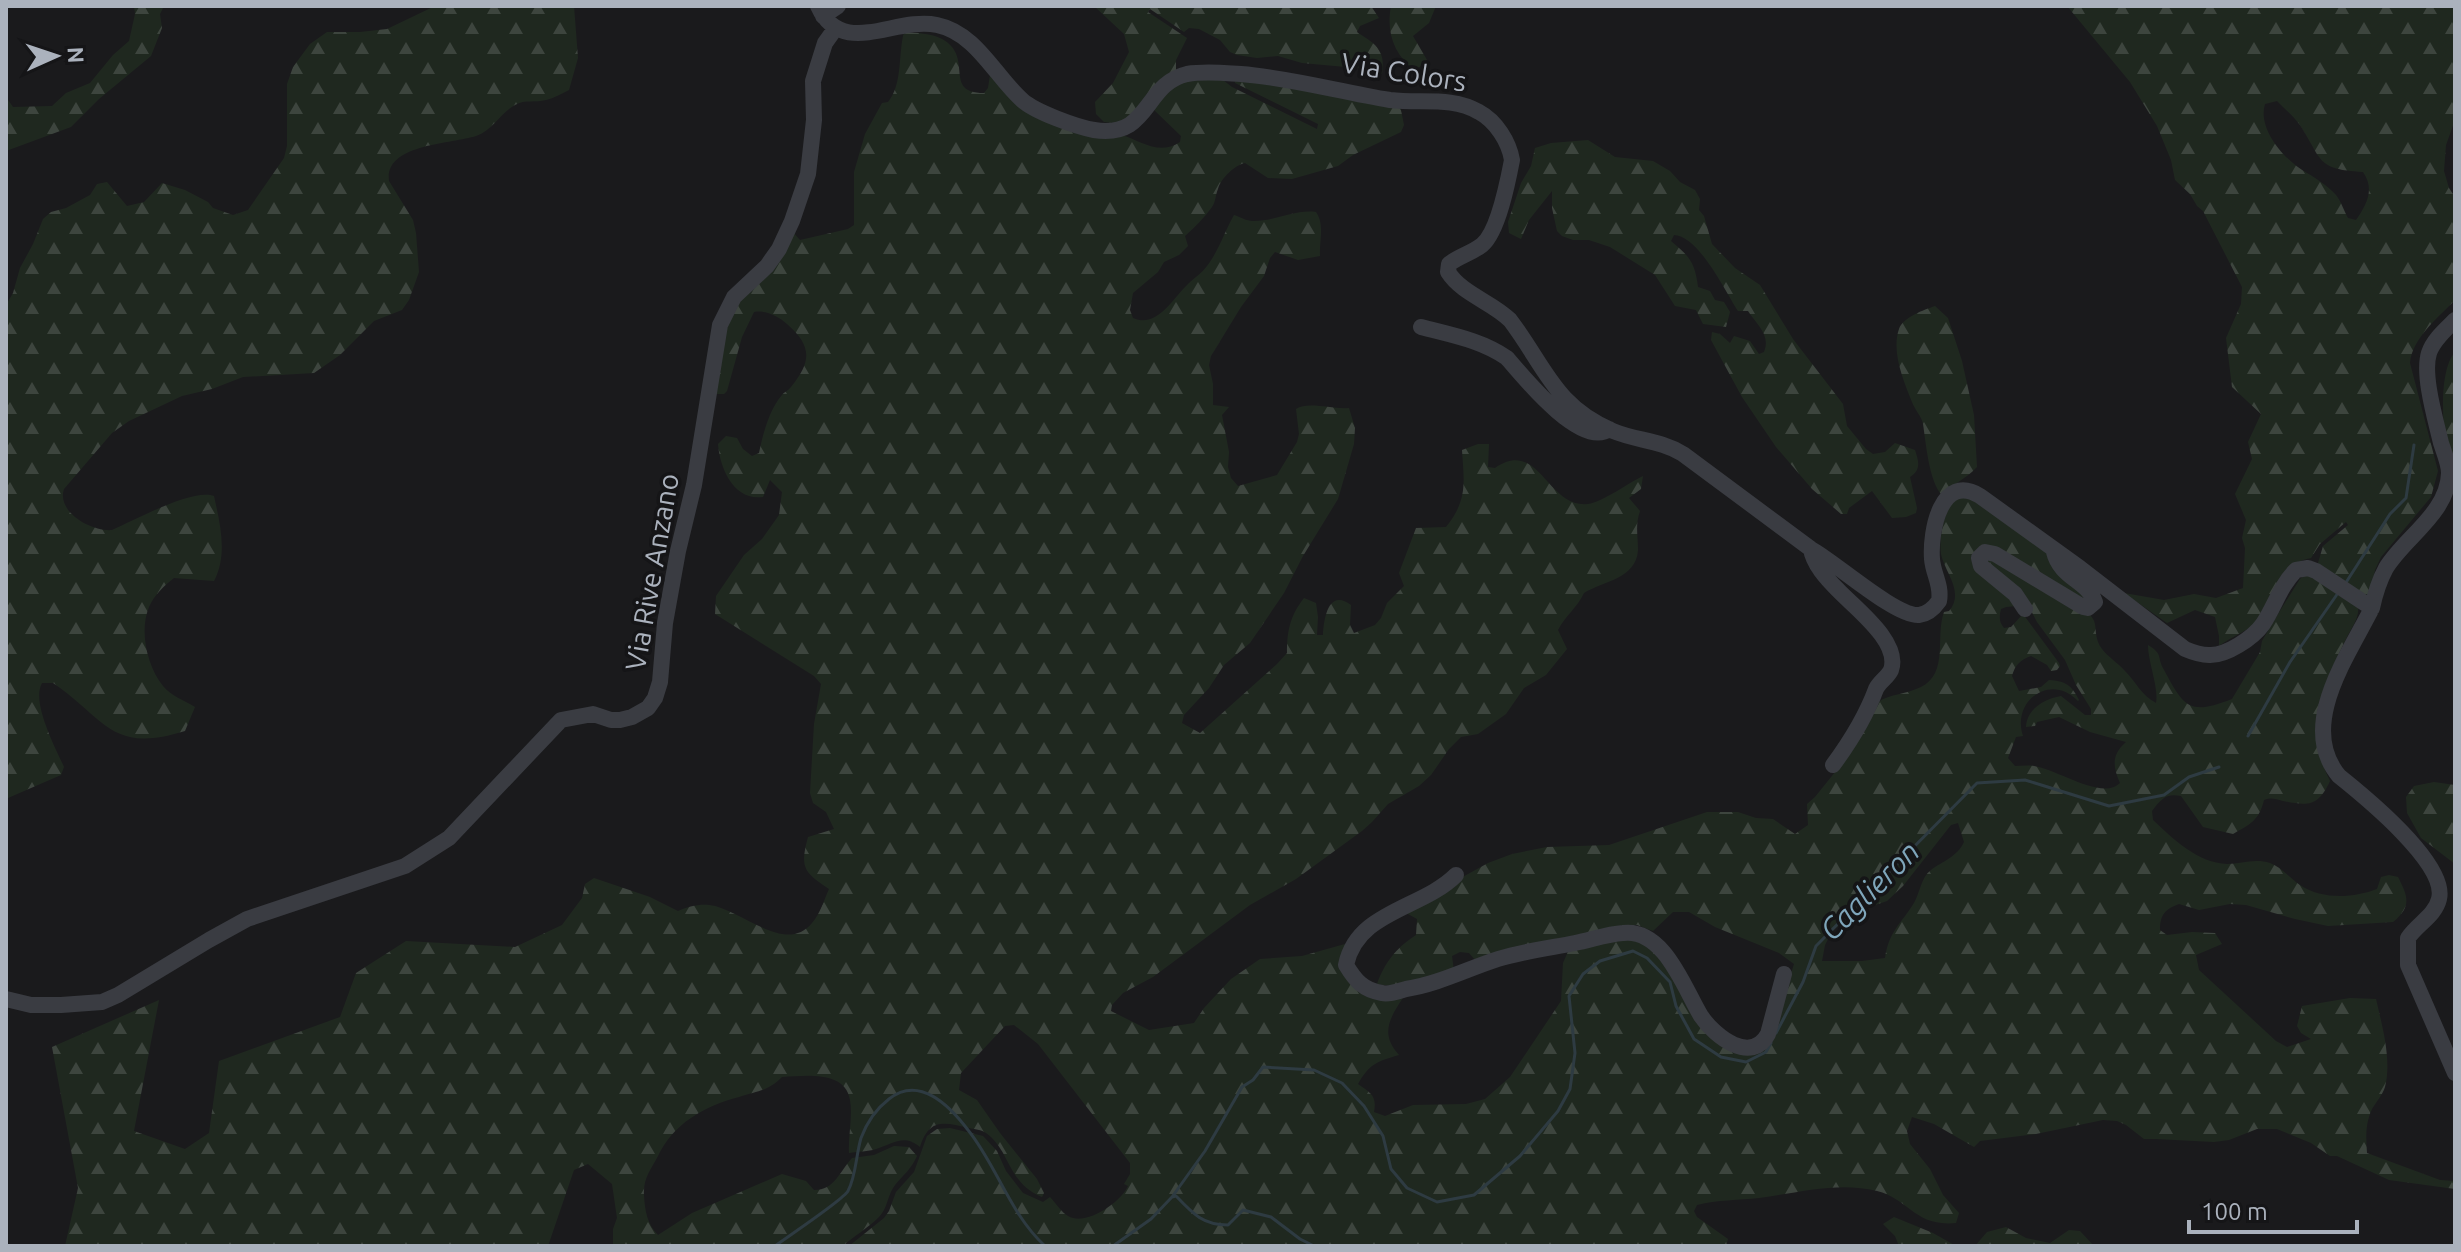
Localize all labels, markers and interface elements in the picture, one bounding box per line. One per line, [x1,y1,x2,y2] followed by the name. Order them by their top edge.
[16,16,96,96] north arrow
[64,46,89,64] text: N
[1339,46,1469,97] street label: Via Colors
[619,471,684,673] street label: Via Rive Anzano
[1813,834,1926,947] water label: Caglieron
[2189,1184,2357,1234] scale bar
[2201,1198,2268,1225] text: 100 m

